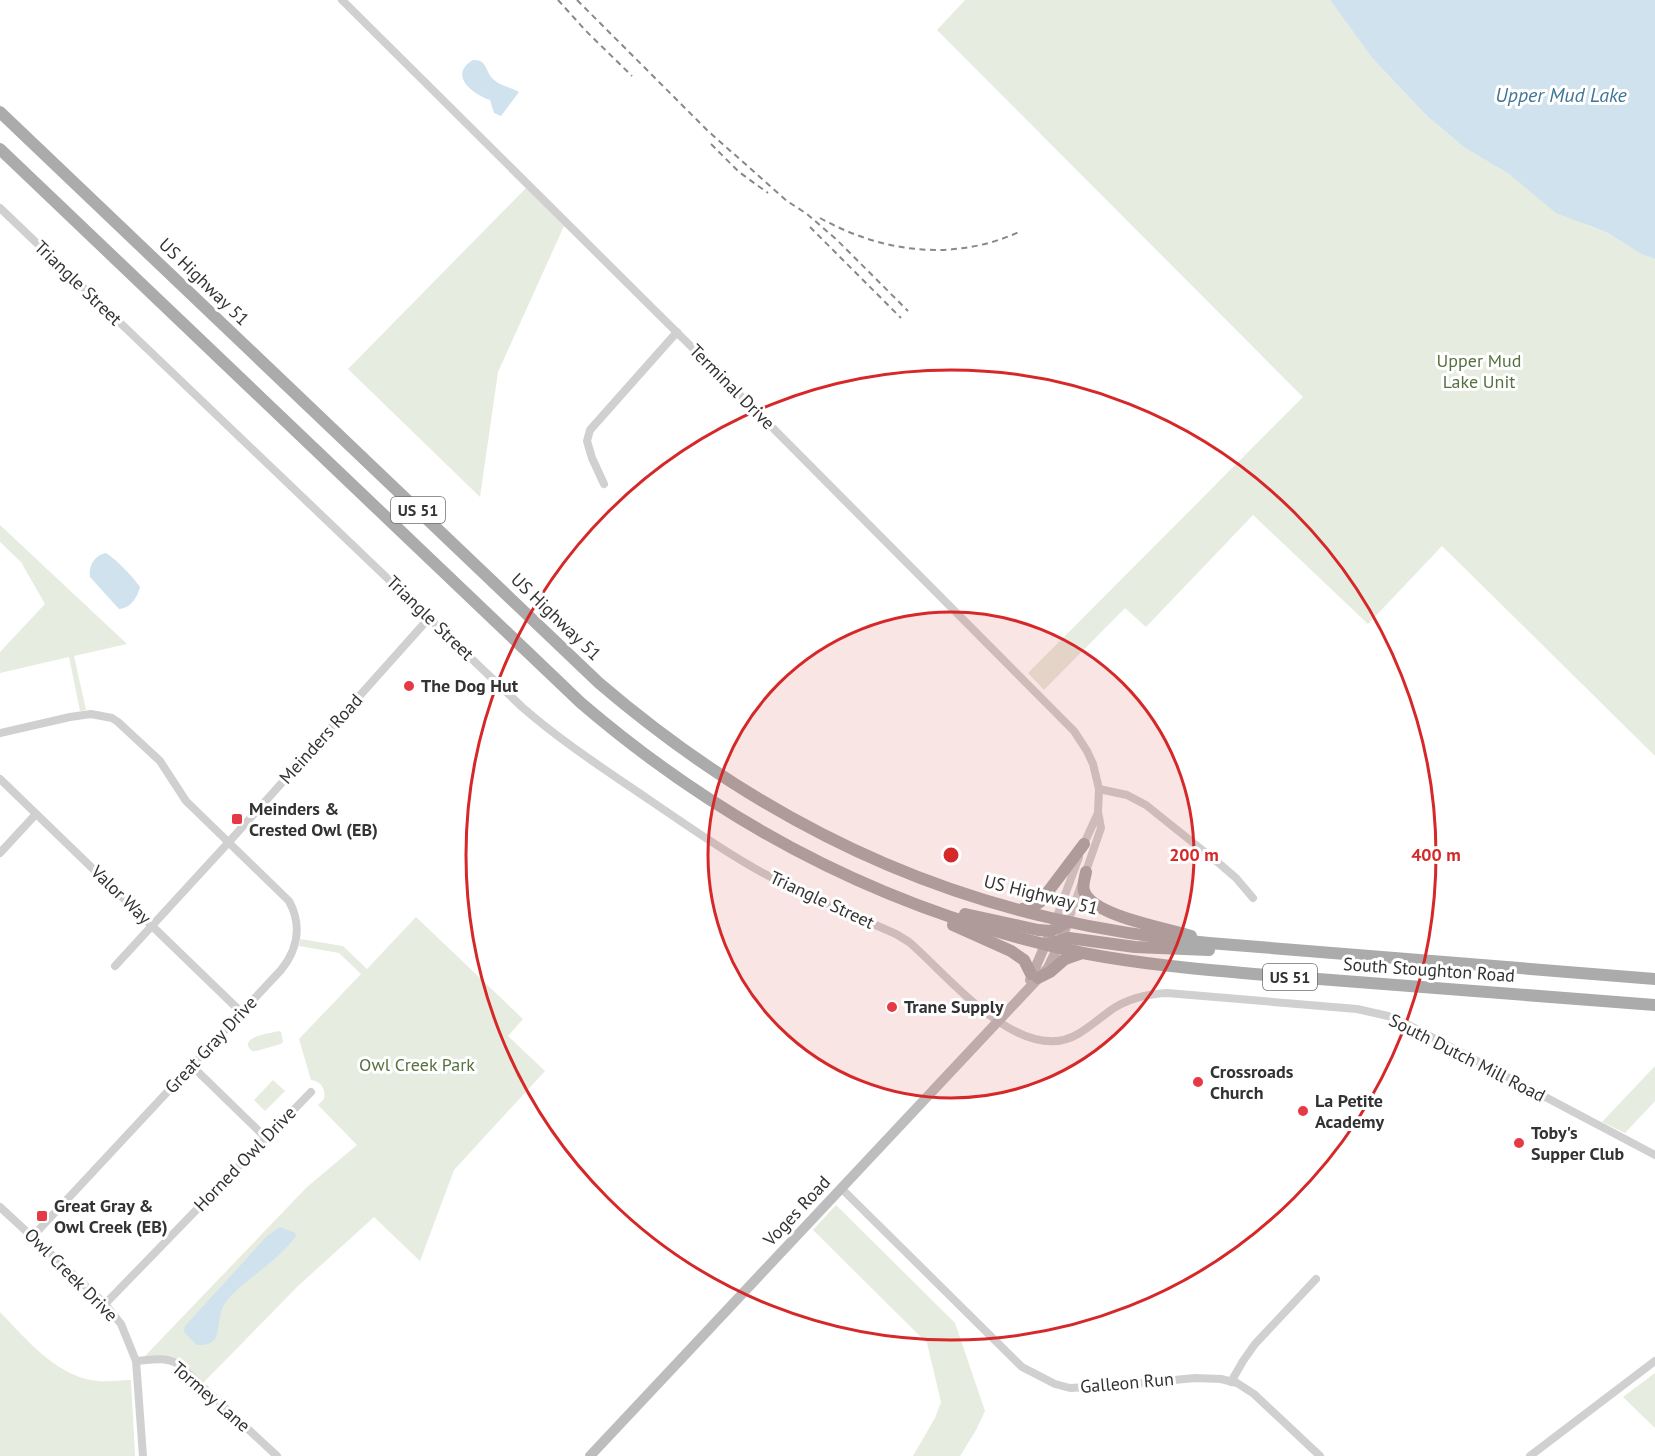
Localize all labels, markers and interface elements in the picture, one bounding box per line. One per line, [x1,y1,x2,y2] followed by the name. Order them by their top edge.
[1495,82,1627,108] water label: Upper Mud Lake
[154,233,254,331] street label: US Highway 51
[30,235,127,330] street label: Triangle Street
[685,339,780,434] street label: Terminal Drive
[1437,349,1521,393] park label: Upper Mud Lake Unit
[391,497,445,523] road number: US 51
[506,568,606,666] street label: US Highway 51
[382,570,479,665] street label: Triangle Street
[421,674,519,697] place label: The Dog Hut
[402,679,416,693] marker: The Dog Hut
[274,689,367,789] street label: Meinders Road
[249,797,378,841] place label: Meinders & Crested Owl (EB)
[230,812,244,826] marker: Meinders & Crested Owl (EB)
[1169,843,1219,866] text: 200 m
[1411,843,1461,866] text: 400 m
[941,845,961,865] centre of rings
[86,860,157,929] street label: Valor Way
[766,865,878,934] street label: Triangle Street
[982,869,1101,920] street label: US Highway 51
[1342,952,1516,987] street label: South Stoughton Road
[1263,964,1317,990] road number: US 51
[160,991,262,1098] street label: Great Gray Drive
[904,995,1004,1018] place label: Trane Supply
[885,1000,899,1014] marker: Trane Supply
[1385,1008,1549,1107] street label: South Dutch Mill Road
[359,1053,475,1076] park label: Owl Creek Park
[1210,1060,1294,1104] place label: Crossroads Church
[1191,1075,1205,1089] marker: Crossroads Church
[1315,1089,1385,1133] place label: La Petite Academy
[189,1101,301,1216] street label: Horned Owl Drive
[1296,1104,1310,1118] marker: La Petite Academy
[1531,1121,1624,1165] place label: Toby's Supper Club
[1512,1136,1526,1150] marker: Toby's Supper Club
[757,1171,835,1251] street label: Voges Road
[54,1194,168,1238] place label: Great Gray & Owl Creek (EB)
[35,1209,49,1223] marker: Great Gray & Owl Creek (EB)
[20,1223,123,1326] street label: Owl Creek Drive
[167,1356,255,1437] street label: Tormey Lane
[1079,1367,1175,1398] street label: Galleon Run

